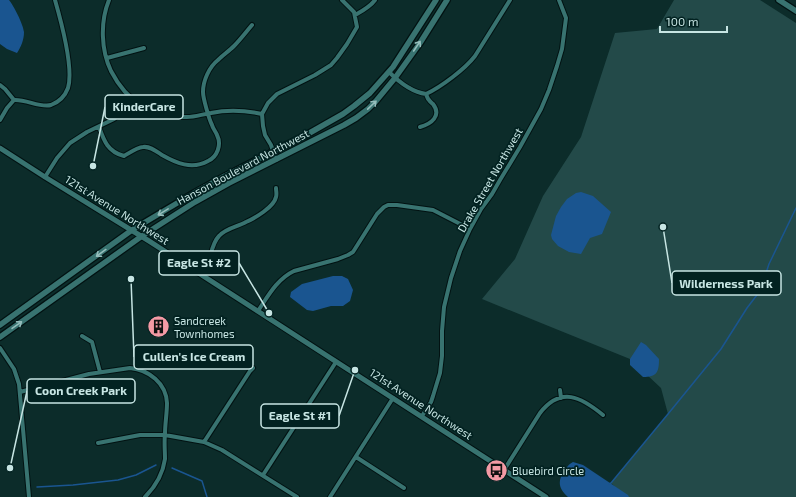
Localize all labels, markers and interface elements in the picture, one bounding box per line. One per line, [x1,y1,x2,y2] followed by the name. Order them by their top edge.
[660,8,727,34] scale bar
[666,14,698,28] text: 100 m
[413,41,422,52] one-way arrow
[105,95,183,119] callout: KinderCare
[113,99,176,113] text: KinderCare
[367,100,377,110] one-way arrow
[454,125,525,234] street label: Drake Street Northwest
[175,126,311,207] street label: Hanson Boulevard Northwest
[63,172,172,247] street label: 121st Avenue Northwest
[158,208,169,216] one-way arrow
[95,249,106,257] one-way arrow
[159,251,239,275] callout: Eagle St #2
[167,255,231,269] text: Eagle St #2
[672,271,781,295] callout: Wilderness Park
[679,276,773,290] text: Wilderness Park
[145,314,171,340] building icon: Sandcreek Townhomes
[174,314,235,340] place label: Sandcreek Townhomes
[11,321,22,329] one-way arrow
[134,345,253,369] callout: Cullen's Ice Cream
[143,349,245,363] text: Cullen's Ice Cream
[367,365,475,442] street label: 121st Avenue Northwest
[27,379,135,403] callout: Coon Creek Park
[35,383,127,397] text: Coon Creek Park
[261,404,339,428] callout: Eagle St #1
[269,408,331,422] text: Eagle St #1
[483,458,509,484] bus stop icon: Bluebird Circle
[512,464,584,477] place label: Bluebird Circle

